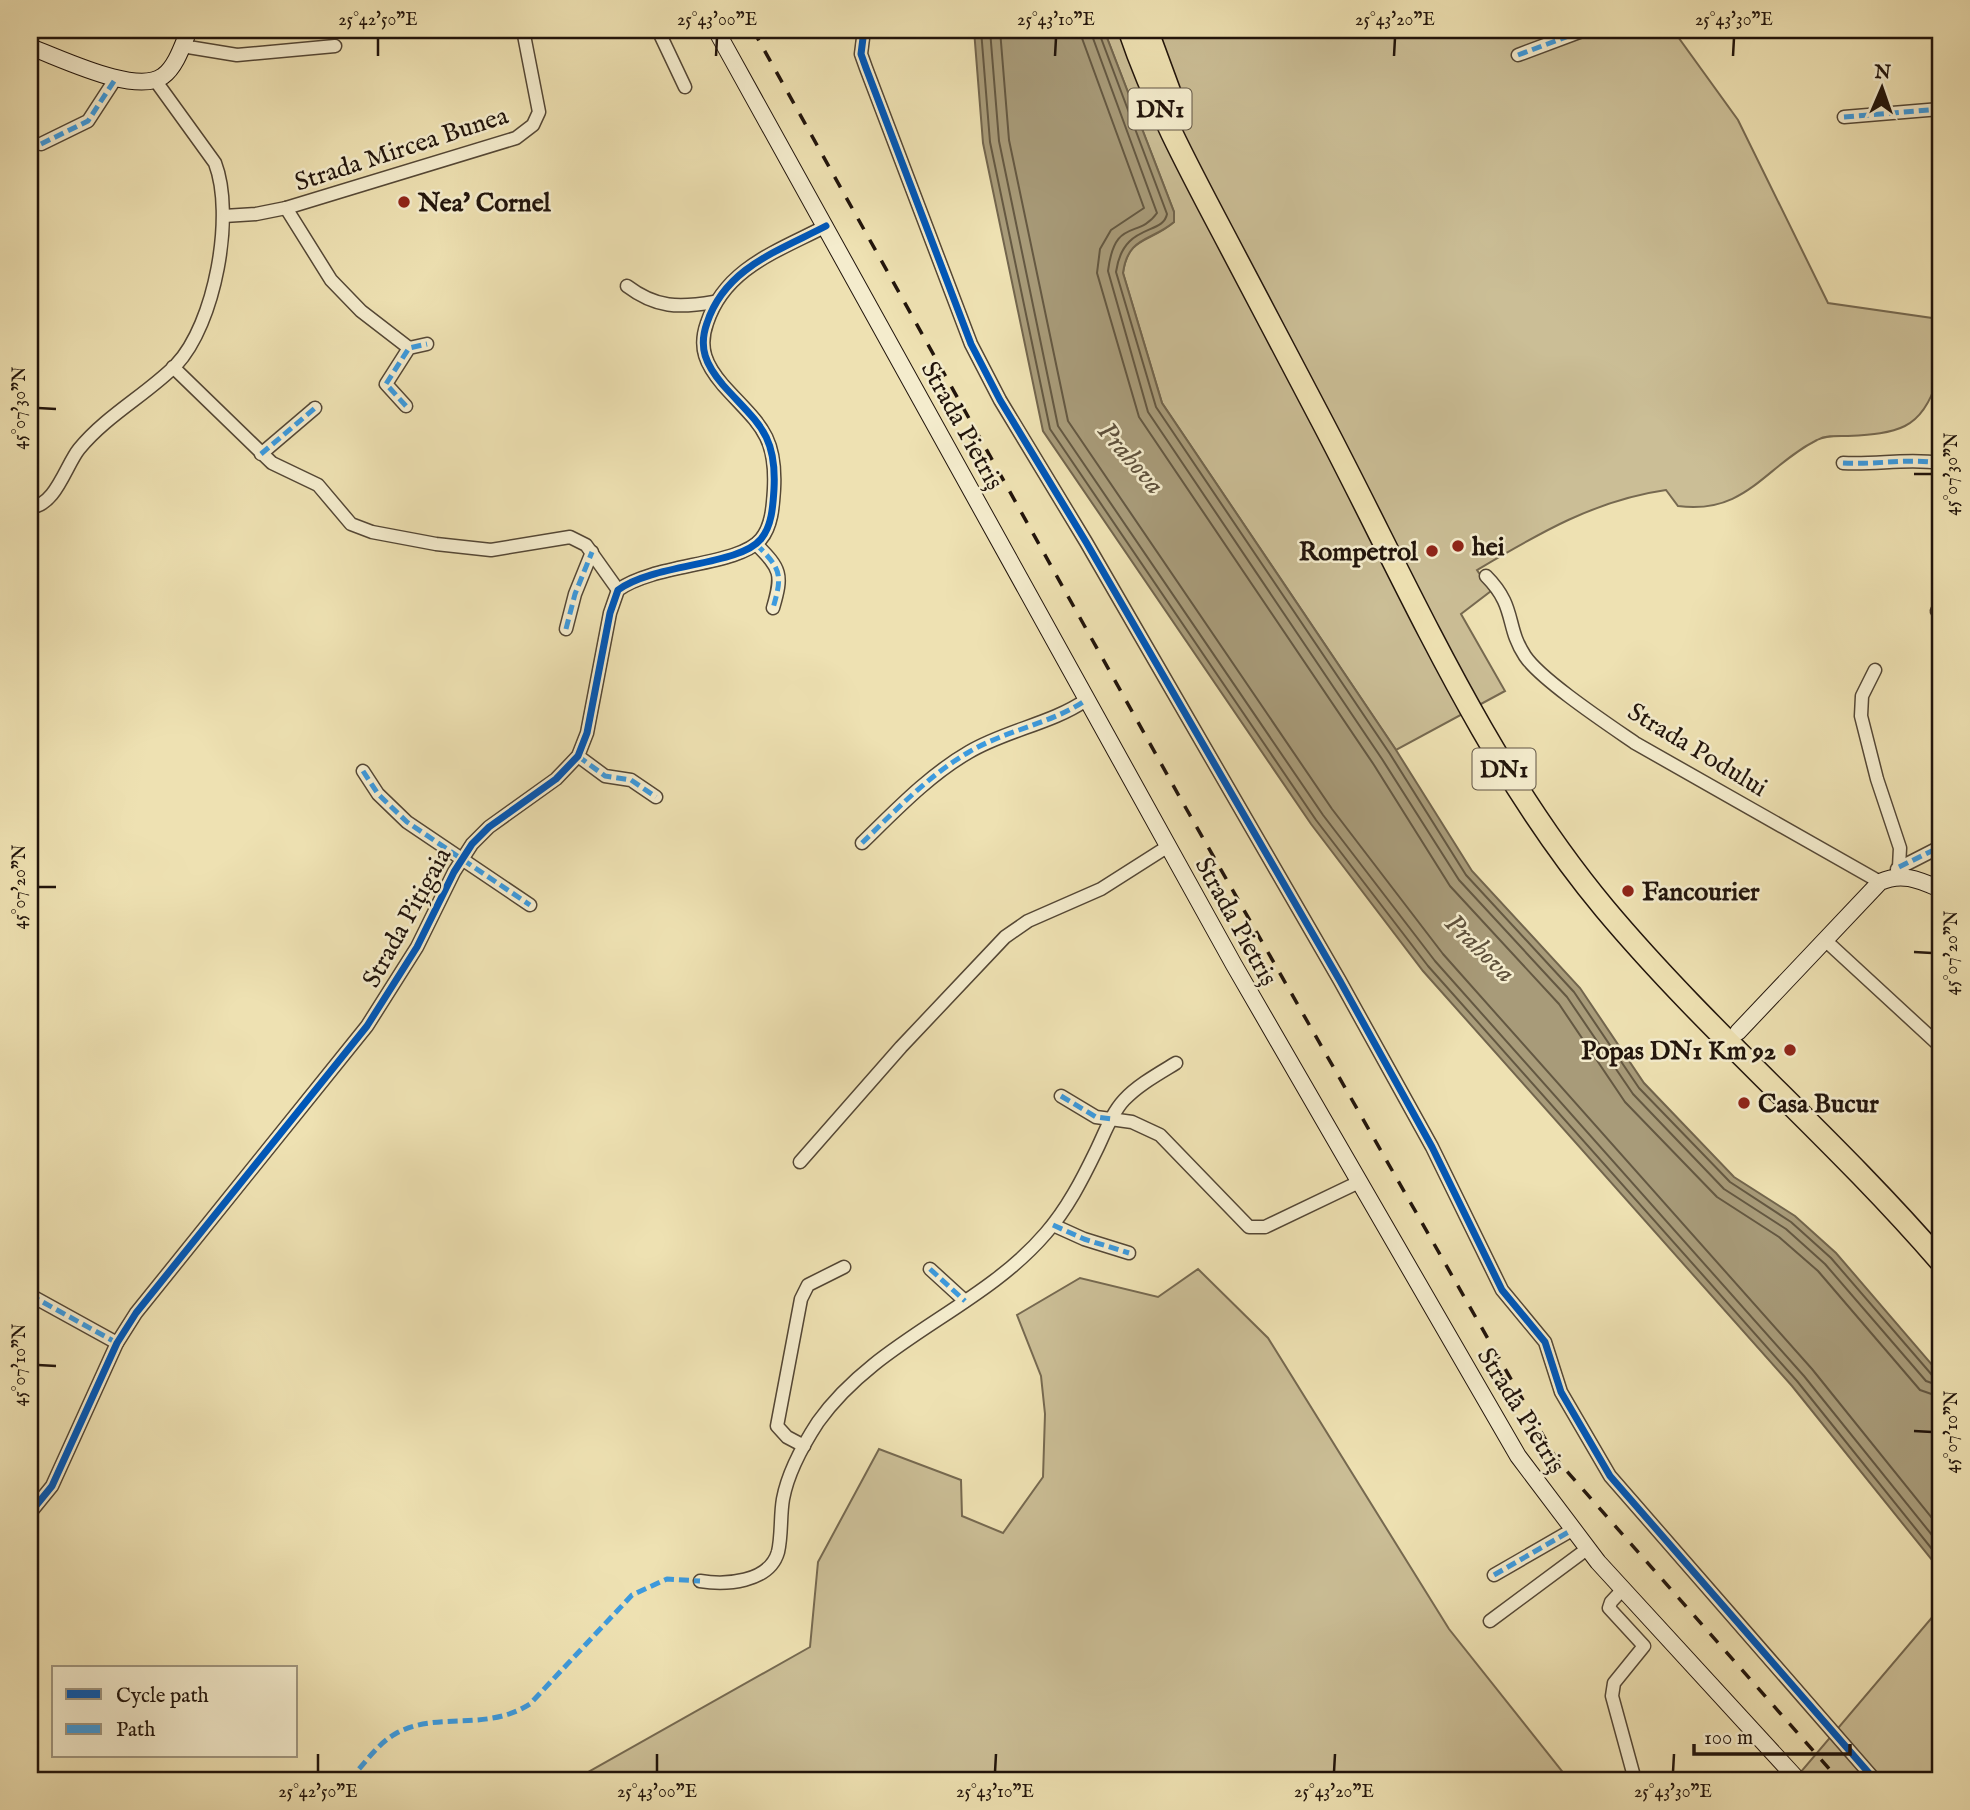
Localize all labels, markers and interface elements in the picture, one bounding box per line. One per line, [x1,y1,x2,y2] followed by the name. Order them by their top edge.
[338,9,418,32] text: 25°42'50"E
[677,9,757,32] text: 25°43'00"E
[1017,9,1095,32] text: 25°43'10"E
[1355,9,1435,32] text: 25°43'20"E
[1695,9,1773,32] text: 25°43'30"E
[1848,52,1918,122] north arrow
[1873,61,1892,85] text: N
[1128,88,1192,130] road number: DN1
[291,99,513,199] street label: Strada Mircea Bunea
[417,187,552,220] place label: Nea' Cornel
[396,194,412,210] marker: Nea' Cornel
[913,356,1011,496] street label: Strada Pietriș
[9,366,32,450] text: 45°07'30"N
[1089,415,1171,502] water label: Prahova
[1941,432,1964,516] text: 45°07'30"N
[1471,531,1505,564] place label: hei
[1299,536,1419,569] place label: Rompetrol
[1450,538,1466,554] marker: hei
[1424,543,1440,559] marker: Rompetrol
[1621,696,1773,805] street label: Strada Podului
[1472,748,1536,790] road number: DN1
[355,841,460,994] street label: Strada Pițigaia
[9,844,32,930] text: 45°07'20"N
[1187,852,1285,992] street label: Strada Pietriș
[1642,876,1760,909] place label: Fancourier
[1620,883,1636,899] marker: Fancourier
[1436,907,1522,991] water label: Prahova
[1941,910,1964,996] text: 45°07'20"N
[1581,1035,1776,1068] place label: Popas DN1 Km 92
[1782,1042,1798,1058] marker: Popas DN1 Km 92
[1758,1088,1879,1121] place label: Casa Bucur
[1736,1095,1752,1111] marker: Casa Bucur
[9,1323,32,1407] text: 45°07'10"N
[1469,1342,1572,1480] street label: Strada Pietriș
[1941,1390,1964,1474] text: 45°07'10"N
[52,1666,298,1758] legend
[116,1683,209,1710] text: Cycle path
[1694,1712,1849,1756] scale bar
[116,1717,155,1744] text: Path
[1704,1725,1753,1752] text: 100 m
[278,1781,358,1804] text: 25°42'50"E
[617,1781,697,1804] text: 25°43'00"E
[956,1781,1034,1804] text: 25°43'10"E
[1294,1781,1374,1804] text: 25°43'20"E
[1634,1781,1712,1804] text: 25°43'30"E

